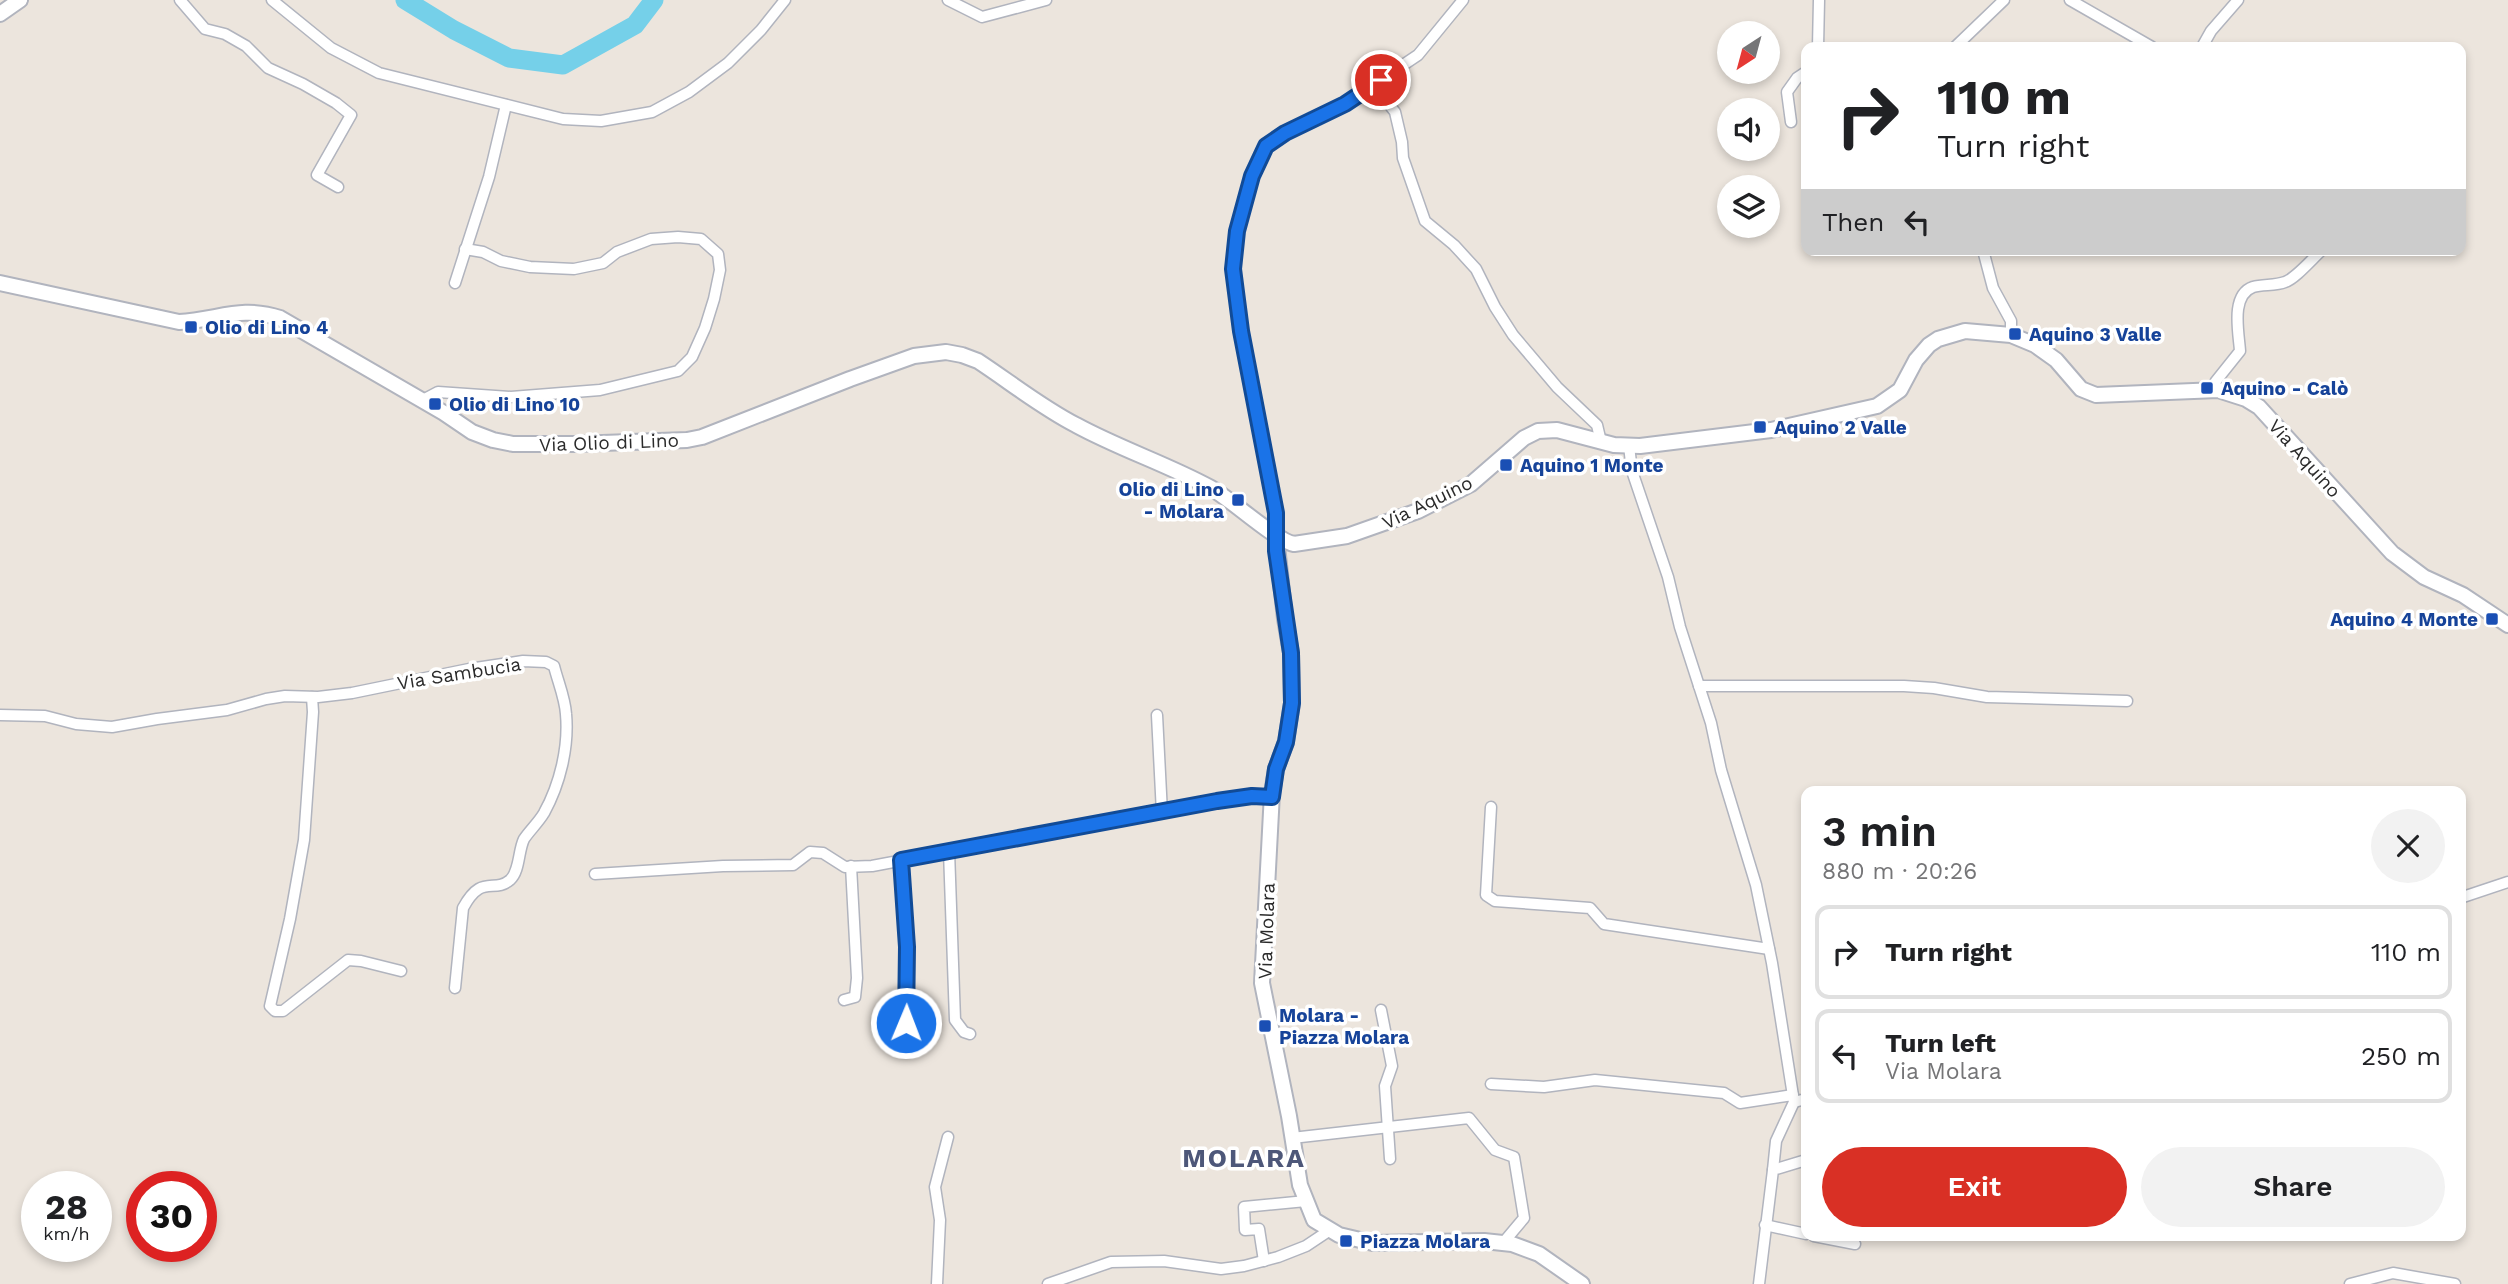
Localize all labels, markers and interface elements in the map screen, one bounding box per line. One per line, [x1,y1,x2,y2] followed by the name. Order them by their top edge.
[1717,21,1780,84] north arrow
[1717,21,1780,238] map controls
[1351,50,1411,110] pin
[1362,61,1400,99] icon: arrive
[1937,68,2071,126] text: 110 m
[1822,70,1913,161] icon: right
[1717,98,1780,161] button: sound
[1937,127,2089,165] text: Turn right
[1717,175,1780,238] button: layers
[1898,203,1936,241] icon: left
[1822,207,1884,237] text: Then
[205,316,328,339] place label: Olio di Lino 4
[183,319,199,335] marker: Olio di Lino 4
[2029,323,2162,346] place label: Aquino 3 Valle
[2007,326,2023,342] marker: Aquino 3 Valle
[2221,377,2348,400] place label: Aquino - Calò
[2199,380,2215,396] marker: Aquino - Calò
[449,393,580,416] place label: Olio di Lino 10
[427,396,443,412] marker: Olio di Lino 10
[2263,414,2346,502] street label: Via Aquino
[1774,416,1907,439] place label: Aquino 2 Valle
[1752,419,1768,435] marker: Aquino 2 Valle
[539,429,679,456] street label: Via Olio di Lino
[1520,454,1664,477] place label: Aquino 1 Monte
[1498,457,1514,473] marker: Aquino 1 Monte
[1378,471,1476,534] street label: Via Aquino
[1118,478,1224,523] place label: Olio di Lino - Molara
[1230,492,1246,508] marker: Olio di Lino - Molara
[2330,608,2478,631] place label: Aquino 4 Monte
[2484,611,2500,627] marker: Aquino 4 Monte
[395,652,523,695] street label: Via Sambucia
[1822,807,1937,856] text: 3 min
[2371,809,2445,883] button: close
[1822,858,1977,885] text: 880 m · 20:26
[1253,882,1280,980] street label: Via Molara
[1826,933,1864,971] icon: right
[1885,937,2012,967] text: Turn right
[2371,937,2441,967] text: 110 m
[869,986,943,1060] position arrow
[1279,1004,1409,1049] place label: Molara - Piazza Molara
[1257,1018,1273,1034] marker: Molara - Piazza Molara
[1885,1028,1996,1058] text: Turn left
[1826,1037,1864,1075] icon: left
[2361,1041,2441,1071] text: 250 m
[1885,1058,2002,1085] text: Via Molara
[1182,1143,1306,1173] district label: MOLARA
[1822,1147,2127,1227] button: Exit
[2141,1147,2445,1227] button: Share
[126,1171,217,1262] speed limit sign: 30
[45,1186,88,1228] text: 28
[43,1223,90,1244] text: km/h
[1360,1230,1490,1253] place label: Piazza Molara
[1338,1233,1354,1249] marker: Piazza Molara

